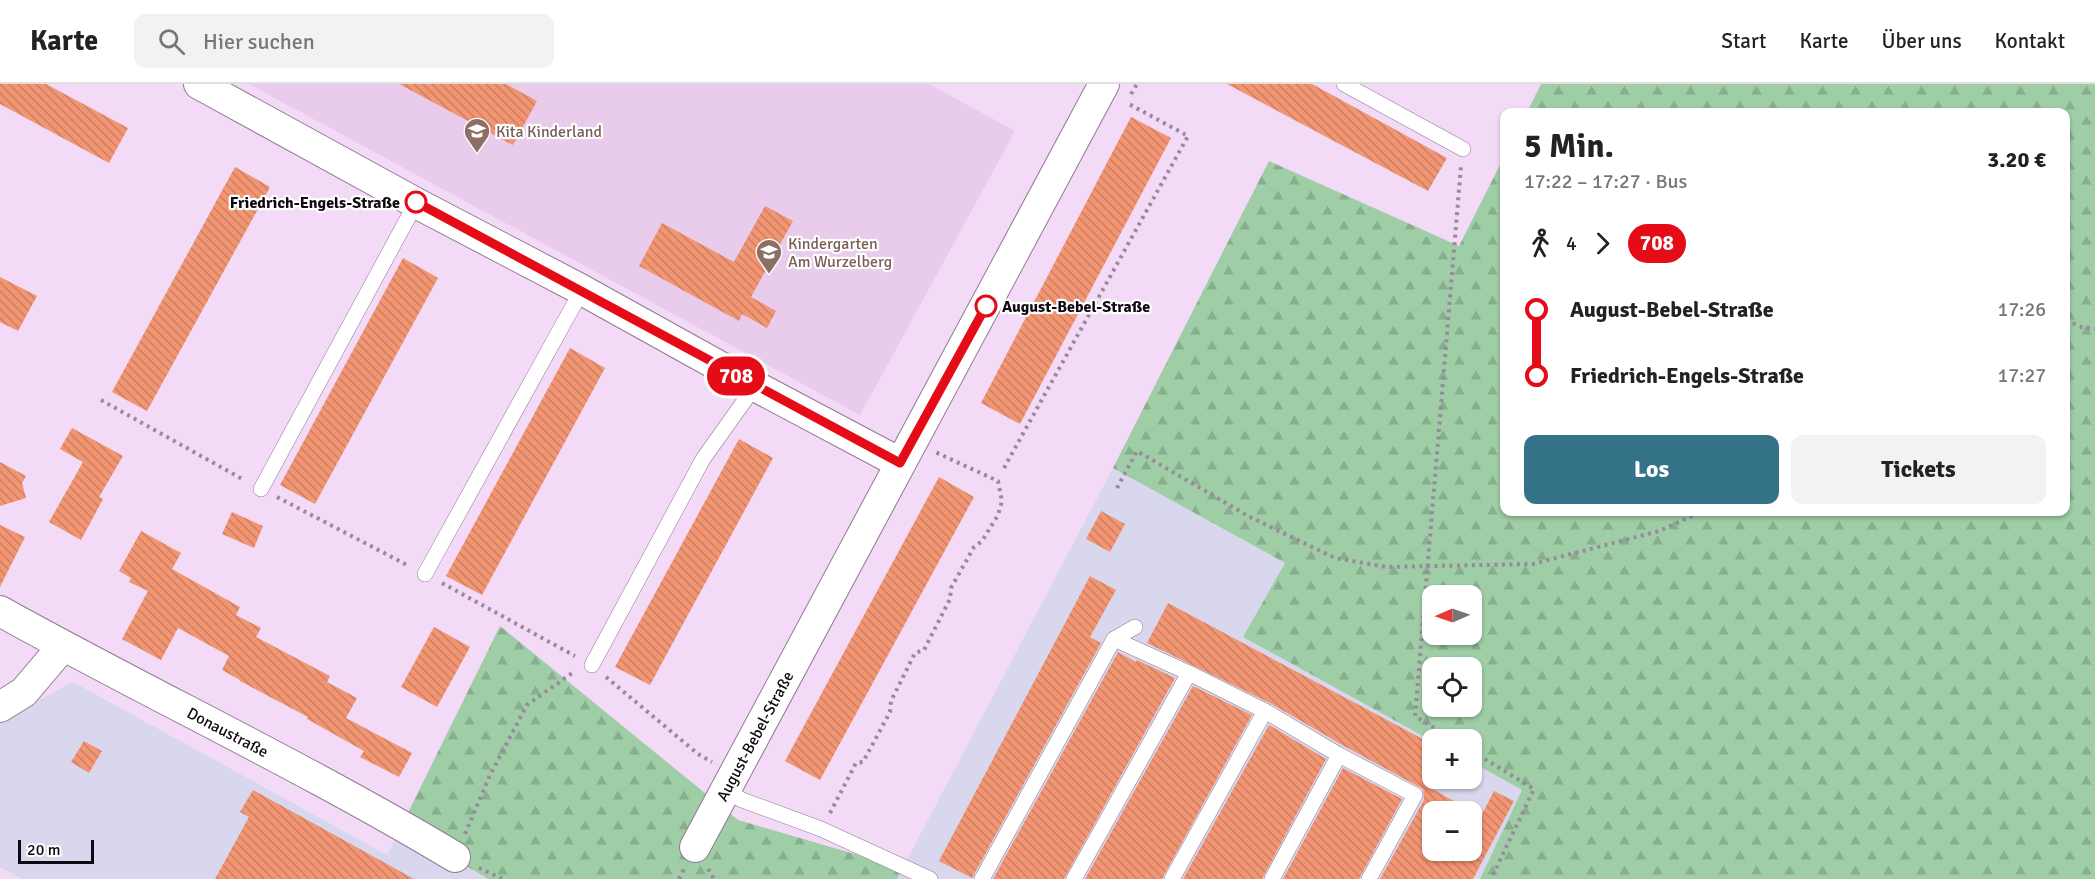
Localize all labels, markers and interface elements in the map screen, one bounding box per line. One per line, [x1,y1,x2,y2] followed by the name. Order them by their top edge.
[134,14,554,68] search box
[30,24,98,58] text: Karte
[155,25,188,58] icon: search
[203,28,315,55] text: Hier suchen
[1721,28,1766,54] text: Start
[1799,28,1848,54] text: Karte
[1881,28,1962,54] text: Über uns
[1995,28,2065,54] text: Kontakt
[462,116,492,154] school or university icon: Kita Kinderland
[496,122,602,142] place label: Kita Kinderland
[1524,126,1614,167] text: 5 Min.
[1987,146,2046,173] text: 3.20 €
[1524,169,1687,194] text: 17:22 – 17:27 · Bus
[405,191,427,213] marker: Friedrich-Engels-Straße
[230,193,400,213] place label: Friedrich-Engels-Straße
[1524,227,1557,260] icon: walk
[1586,227,1619,260] icon: forward
[1640,230,1674,256] text: 708
[1566,231,1577,256] text: 4
[788,234,892,272] place label: Kindergarten Am Wurzelberg
[754,237,784,275] school or university icon: Kindergarten Am Wurzelberg
[975,295,997,317] marker: August-Bebel-Straße
[1570,296,1774,323] text: August-Bebel-Straße
[1002,297,1150,317] place label: August-Bebel-Straße
[1997,297,2046,322] text: 17:26
[702,356,771,396] line badge: 708
[1570,362,1804,389] text: Friedrich-Engels-Straße
[719,363,753,389] text: 708
[1997,363,2046,388] text: 17:27
[1524,435,1779,504] button: Los
[1791,435,2046,504] button: Tickets
[1422,585,1482,645] north arrow
[1422,585,1482,861] map controls
[1422,657,1482,717] button: locate
[712,668,798,805] street label: August-Bebel-Straße
[183,703,272,762] street label: Donaustraße
[1422,729,1482,789] button: +
[1422,801,1482,861] button: −
[18,837,94,864] scale bar
[27,840,61,860] text: 20 m

